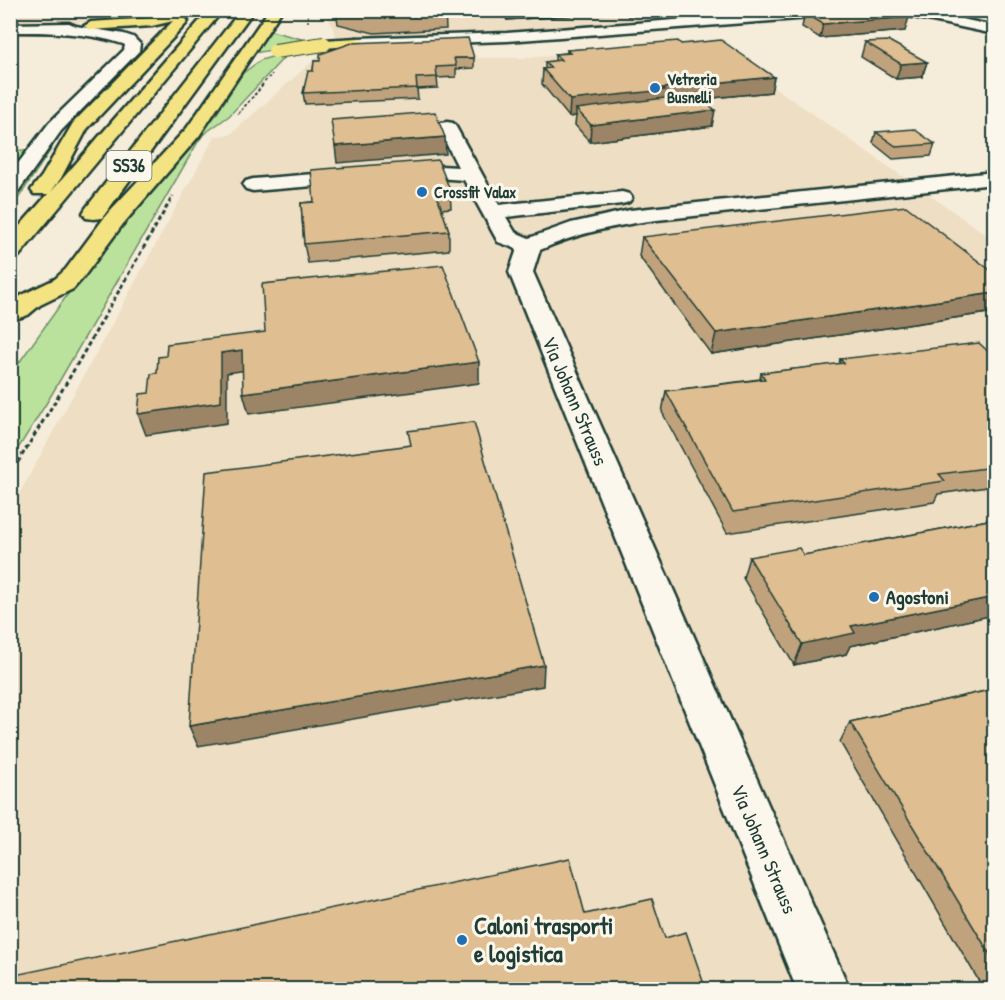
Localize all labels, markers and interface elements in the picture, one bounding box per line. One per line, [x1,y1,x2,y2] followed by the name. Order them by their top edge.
[667,68,717,108] place label: Vetreria Busnelli
[648,81,662,95] marker: Vetreria Busnelli
[106,151,152,181] road number: SS36
[434,181,516,203] place label: Crossfit Valax
[415,185,429,199] marker: Crossfit Valax
[536,332,615,470] street label: Via Johann Strauss
[886,583,949,611] place label: Agostoni
[867,590,881,604] marker: Agostoni
[725,780,804,918] street label: Via Johann Strauss
[474,909,613,970] place label: Caloni trasporti e logistica
[455,933,469,947] marker: Caloni trasporti e logistica

